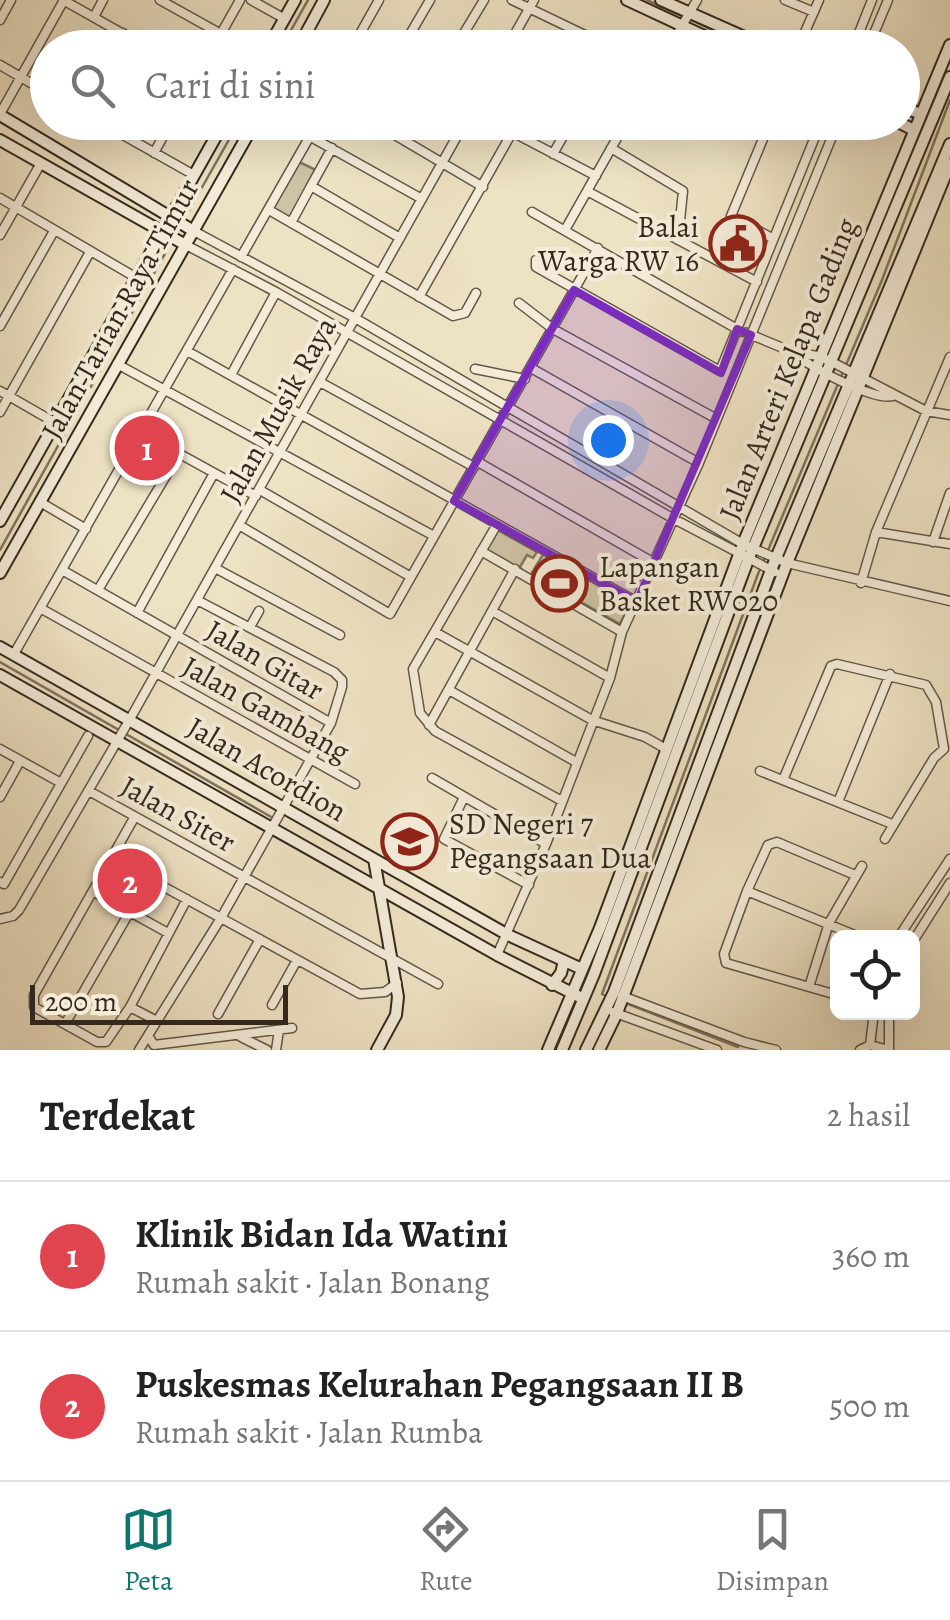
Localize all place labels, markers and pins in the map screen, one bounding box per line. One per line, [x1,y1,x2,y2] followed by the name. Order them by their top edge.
[537,207,699,281] place label: Balai Warga RW 16
[708,214,768,274] public building icon: Balai Warga RW 16
[114,410,180,486] pin: 1
[599,547,778,621] place label: Lapangan Basket RW020
[530,554,590,614] sports icon: Lapangan Basket RW020
[449,804,651,878] place label: SD Negeri 7 Pegangsaan Dua
[380,811,440,871] school or university icon: SD Negeri 7 Pegangsaan Dua
[98,844,162,918] pin: 2

